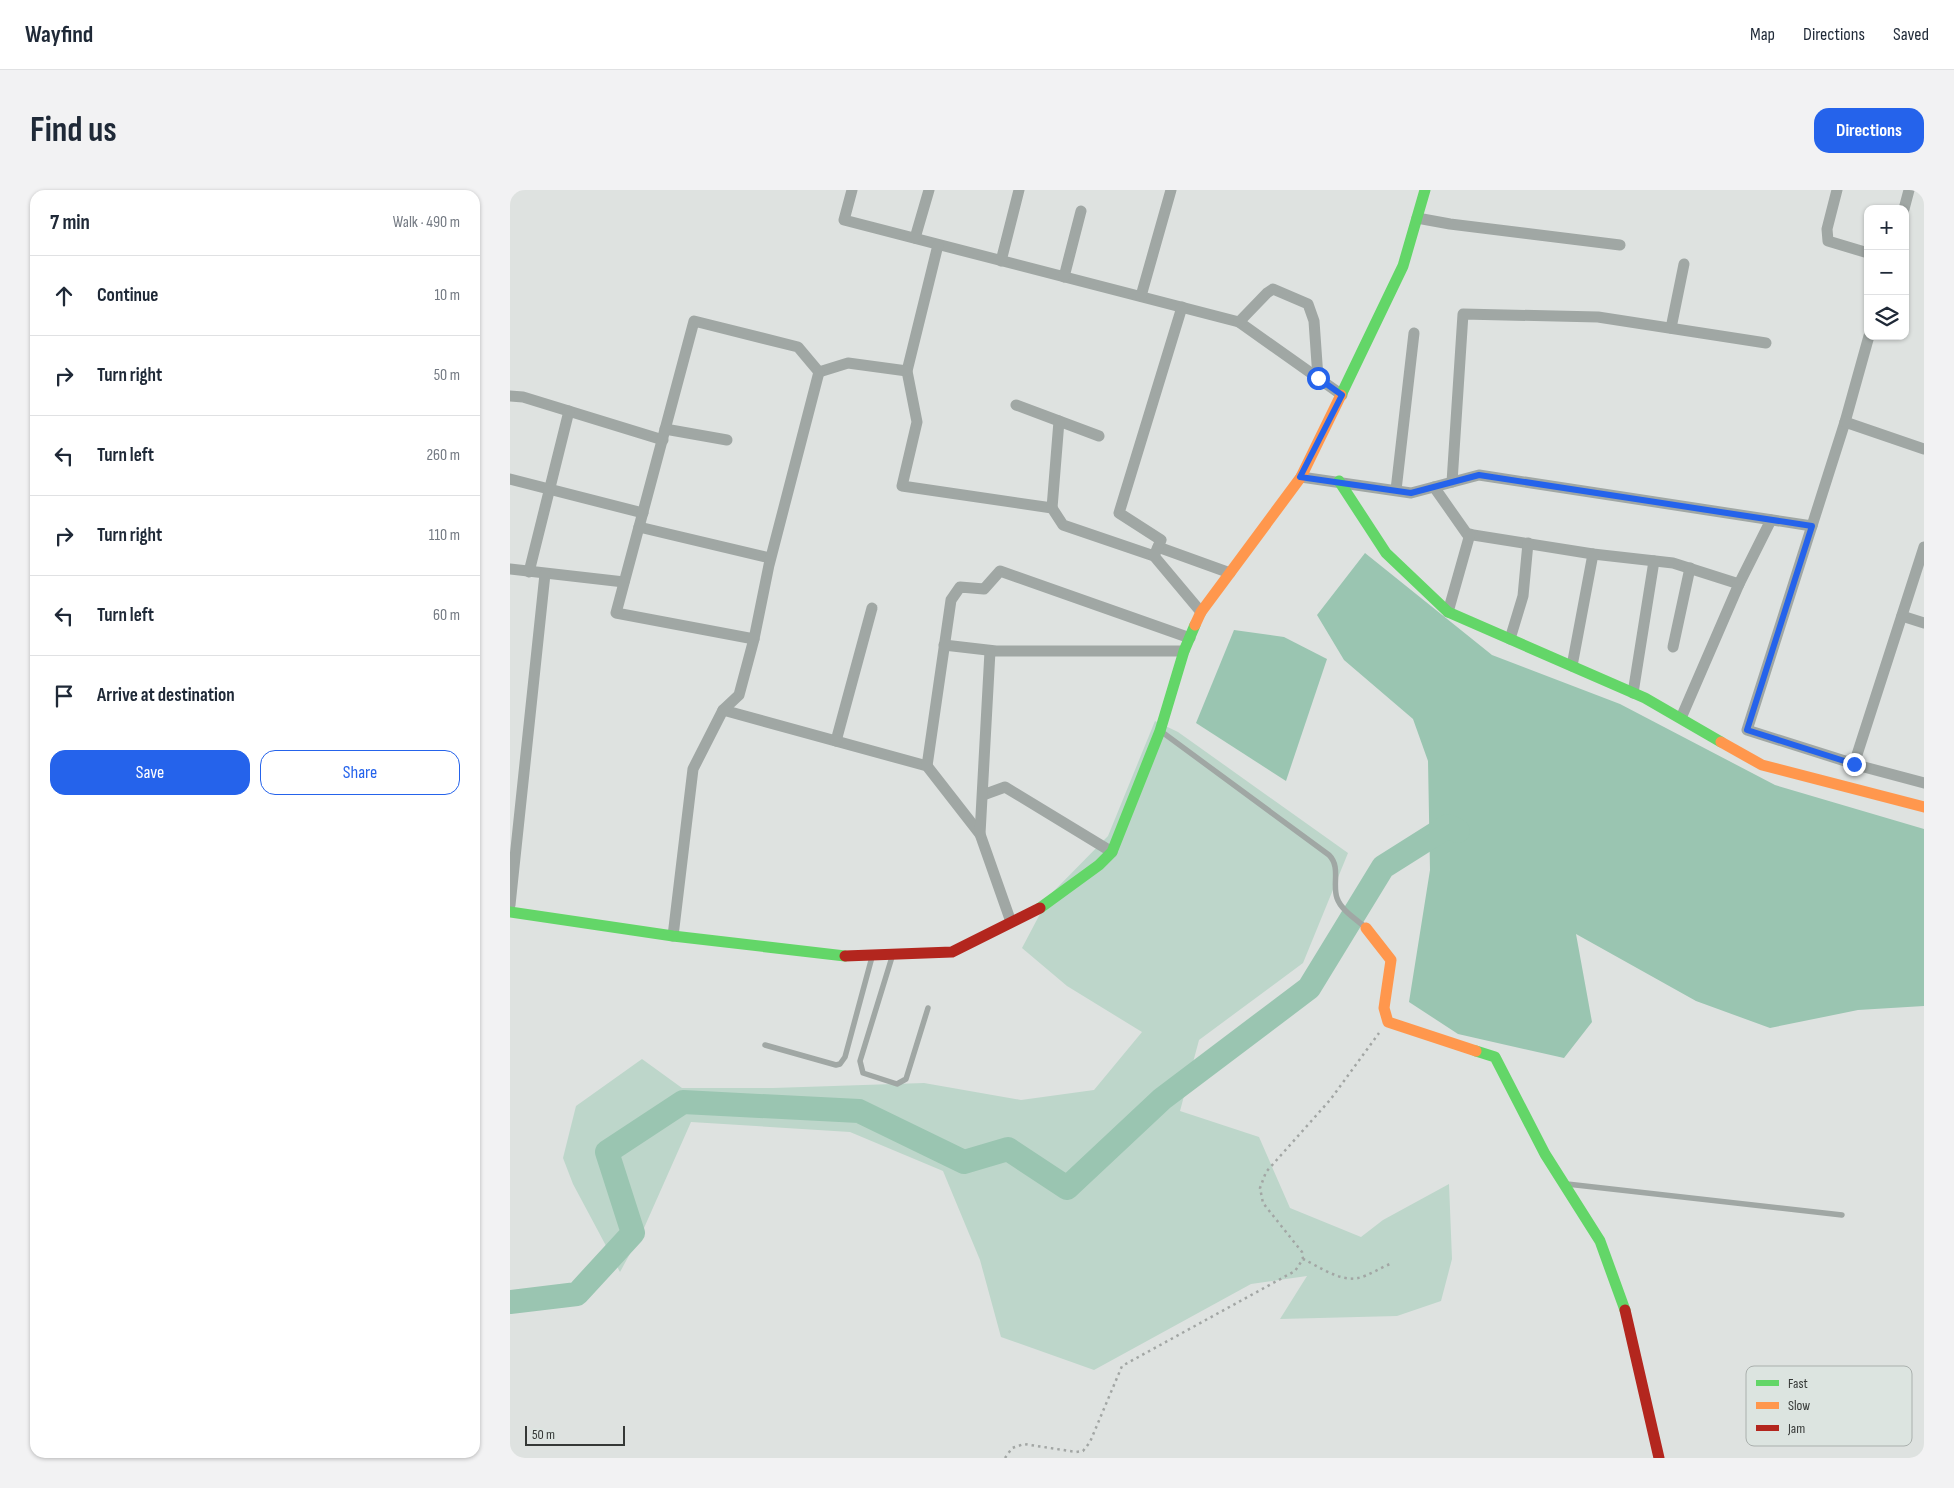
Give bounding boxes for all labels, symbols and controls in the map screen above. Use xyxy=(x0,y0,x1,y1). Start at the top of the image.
text: Wayfind xyxy=(25,20,93,49)
text: Map xyxy=(1750,24,1775,45)
text: Directions xyxy=(1803,24,1865,45)
text: Saved xyxy=(1893,24,1929,45)
button: Directions xyxy=(1814,108,1924,153)
text: Find us xyxy=(30,109,117,152)
map controls xyxy=(1864,205,1909,340)
button: + xyxy=(1864,205,1909,250)
text: 7 min xyxy=(50,210,90,235)
text: Walk · 490 m xyxy=(393,213,460,232)
button: − xyxy=(1864,250,1909,295)
icon: ahead xyxy=(50,282,78,310)
text: Continue xyxy=(97,284,158,307)
text: 10 m xyxy=(434,286,460,305)
button: layers xyxy=(1864,295,1909,340)
icon: right xyxy=(50,362,78,390)
text: Turn right xyxy=(97,364,162,387)
text: 50 m xyxy=(434,366,460,385)
route start xyxy=(1307,367,1330,390)
icon: left xyxy=(50,442,78,470)
text: Turn left xyxy=(97,444,154,467)
text: 260 m xyxy=(426,446,460,465)
icon: right xyxy=(50,522,78,550)
text: Turn right xyxy=(97,524,162,547)
text: 110 m xyxy=(429,526,460,545)
icon: left xyxy=(50,602,78,630)
text: Turn left xyxy=(97,604,154,627)
text: 60 m xyxy=(433,606,460,625)
icon: arrive xyxy=(50,682,78,710)
text: Arrive at destination xyxy=(97,684,235,707)
button: Save xyxy=(50,750,250,795)
button: Share xyxy=(260,750,460,795)
route end xyxy=(1843,753,1866,776)
legend xyxy=(1746,1366,1912,1446)
text: Fast xyxy=(1788,1375,1808,1392)
text: Slow xyxy=(1788,1397,1810,1414)
text: Jam xyxy=(1787,1420,1805,1437)
scale bar xyxy=(525,1423,625,1446)
text: 50 m xyxy=(532,1426,555,1443)

